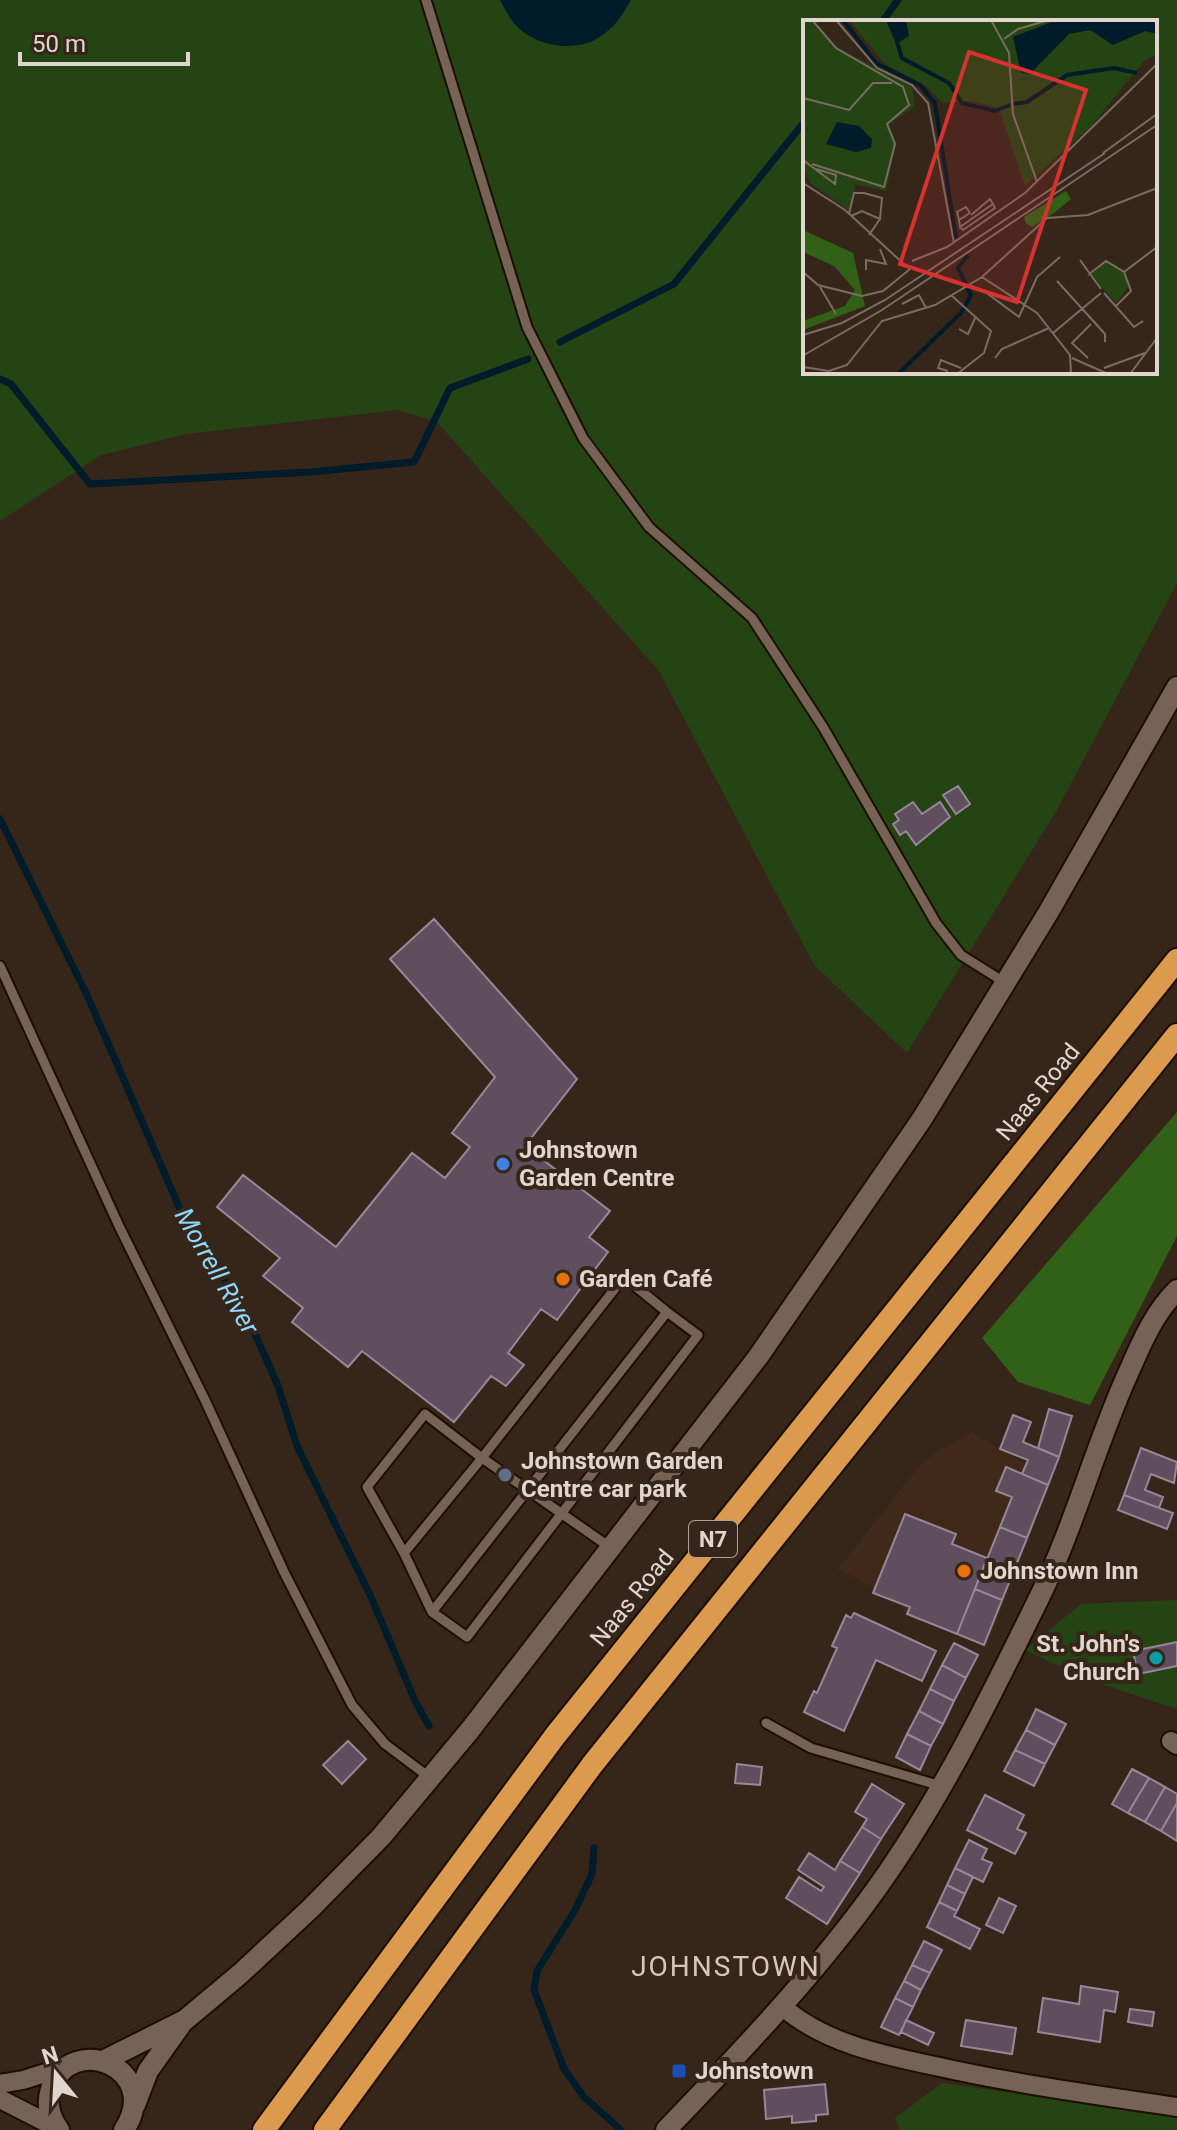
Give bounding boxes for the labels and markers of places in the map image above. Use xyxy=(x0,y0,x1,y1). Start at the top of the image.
place label: Johnstown Garden Centre xyxy=(519,1136,674,1192)
marker: Johnstown Garden Centre xyxy=(494,1155,512,1173)
place label: Garden Café xyxy=(579,1265,713,1293)
marker: Garden Café xyxy=(554,1270,572,1288)
place label: Johnstown Garden Centre car park xyxy=(521,1447,723,1503)
marker: Johnstown Garden Centre car park xyxy=(496,1466,514,1484)
place label: Johnstown Inn xyxy=(980,1557,1139,1585)
marker: Johnstown Inn xyxy=(955,1562,973,1580)
place label: St. John's Church xyxy=(1036,1630,1140,1686)
marker: St. John's Church xyxy=(1147,1649,1165,1667)
place label: Johnstown xyxy=(695,2057,814,2085)
marker: Johnstown xyxy=(670,2062,688,2080)

